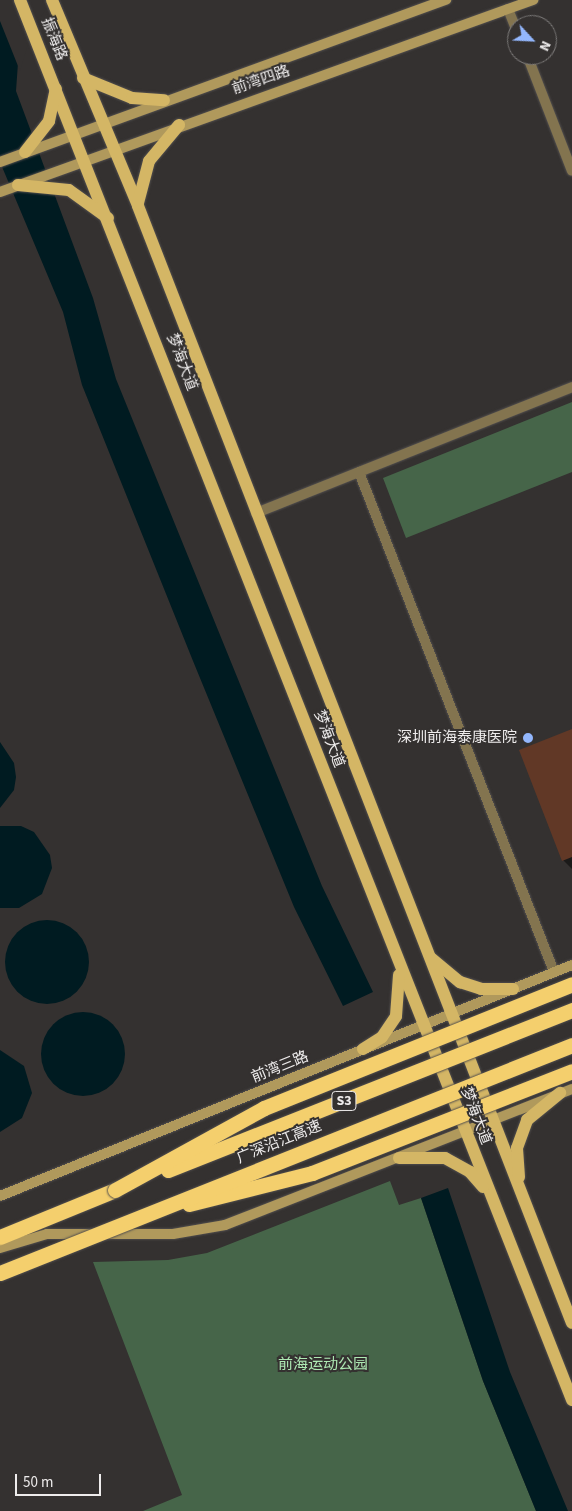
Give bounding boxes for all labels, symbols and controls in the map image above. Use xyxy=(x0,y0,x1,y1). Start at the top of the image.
street label: 振海路 xyxy=(37,15,71,63)
north arrow xyxy=(507,15,557,65)
text: N xyxy=(534,37,556,54)
street label: 前湾四路 xyxy=(230,62,292,98)
street label: 梦海大道 xyxy=(163,331,201,393)
street label: 梦海大道 xyxy=(310,708,348,770)
place label: 深圳前海泰康医院 xyxy=(397,729,517,747)
marker: 深圳前海泰康医院 xyxy=(521,731,535,745)
street label: 前湾三路 xyxy=(249,1047,311,1087)
street label: 梦海大道 xyxy=(457,1085,495,1147)
road number: S3 xyxy=(330,1090,358,1112)
street label: 广深沿江高速 xyxy=(234,1117,324,1167)
park label: 前海运动公园 xyxy=(278,1356,368,1374)
scale bar xyxy=(18,1464,104,1496)
text: 50 m xyxy=(23,1472,53,1493)

